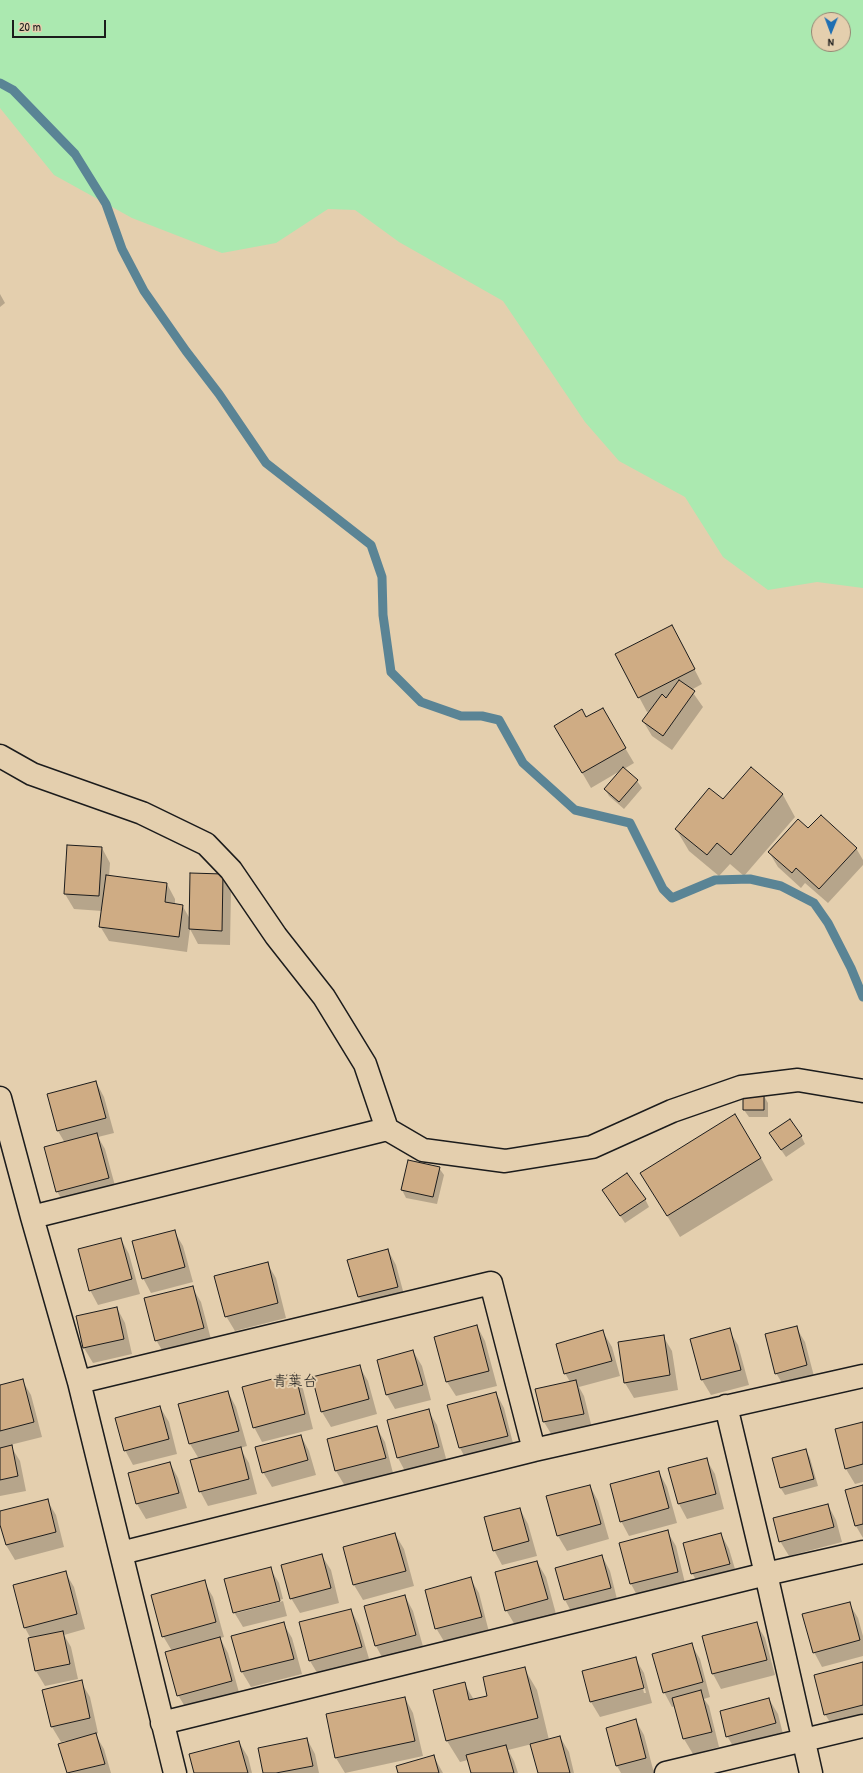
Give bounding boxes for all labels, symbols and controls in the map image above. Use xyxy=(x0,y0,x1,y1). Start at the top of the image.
scale bar xyxy=(14,12,108,38)
north arrow xyxy=(811,12,851,52)
text: 20 m xyxy=(19,18,41,35)
text: N xyxy=(828,36,834,50)
district label: 青葉台 xyxy=(273,1373,317,1391)

